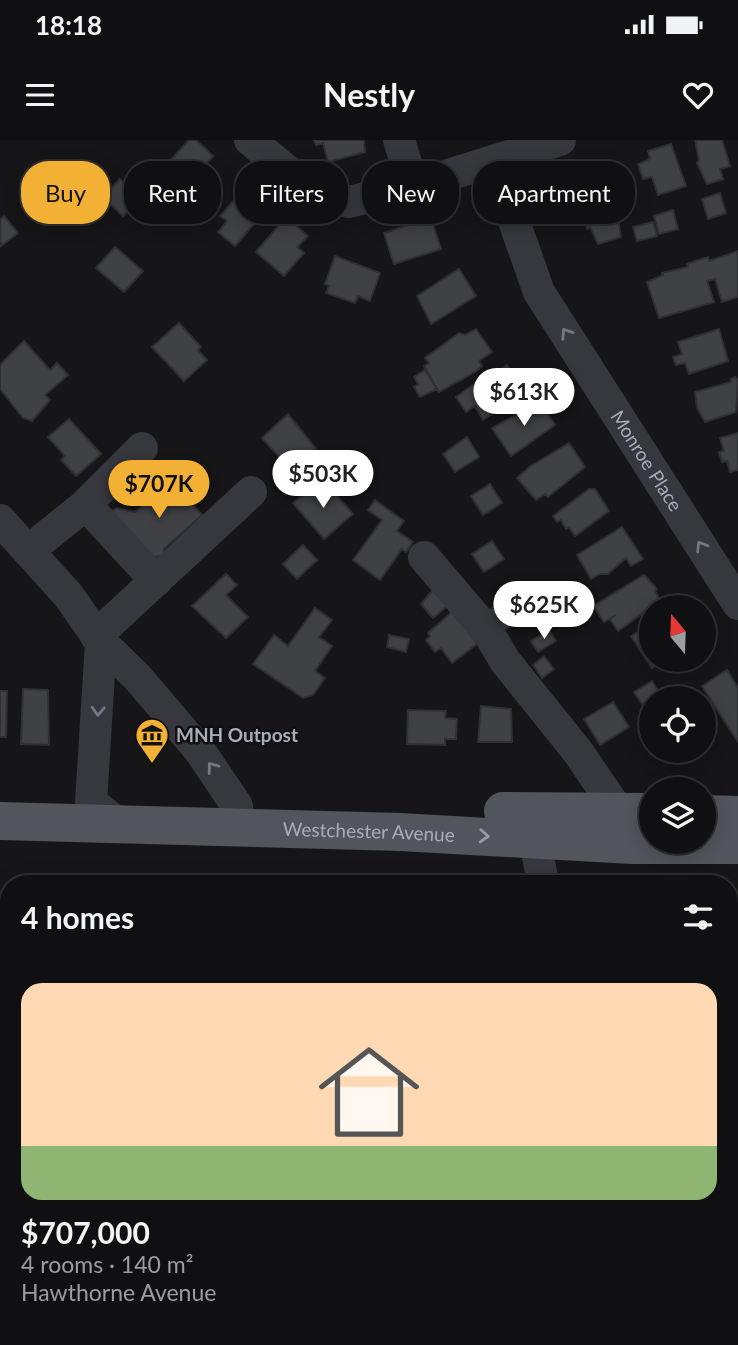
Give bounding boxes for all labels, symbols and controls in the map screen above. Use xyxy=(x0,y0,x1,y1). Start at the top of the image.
text: 18:18 xyxy=(35,9,102,41)
text: Nestly xyxy=(323,75,415,114)
icon: menu xyxy=(21,76,59,114)
icon: heart xyxy=(679,76,717,114)
chip: Buy xyxy=(21,161,110,224)
chip: Rent xyxy=(124,161,221,224)
chip: Filters xyxy=(235,161,348,224)
chip: New xyxy=(362,161,459,224)
chip: Apartment xyxy=(473,161,635,224)
one-way arrow xyxy=(561,328,574,341)
pin: $613K xyxy=(475,369,573,428)
text: $613K xyxy=(489,377,559,405)
street label: Monroe Place xyxy=(606,406,688,515)
pin: $503K xyxy=(274,450,372,510)
text: $503K xyxy=(288,459,358,487)
pin: $707K xyxy=(110,460,208,520)
text: $707K xyxy=(124,469,194,497)
one-way arrow xyxy=(697,541,710,554)
pin: $625K xyxy=(495,582,593,641)
text: $625K xyxy=(509,590,579,618)
north arrow xyxy=(639,595,716,672)
map controls xyxy=(639,595,716,854)
button: locate xyxy=(639,686,716,763)
one-way arrow xyxy=(91,705,106,716)
museum icon: MNH Outpost xyxy=(133,716,171,765)
place label: MNH Outpost xyxy=(176,723,298,746)
one-way arrow xyxy=(208,762,221,774)
button: layers xyxy=(639,777,716,854)
street label: Westchester Avenue xyxy=(283,817,456,846)
one-way arrow xyxy=(479,828,490,843)
icon: filters xyxy=(679,898,717,936)
text: 4 homes xyxy=(21,899,134,935)
icon: home xyxy=(306,1029,432,1155)
text: $707,000 xyxy=(21,1214,150,1250)
text: 4 rooms · 140 m² xyxy=(21,1250,193,1278)
text: Hawthorne Avenue xyxy=(21,1278,216,1306)

